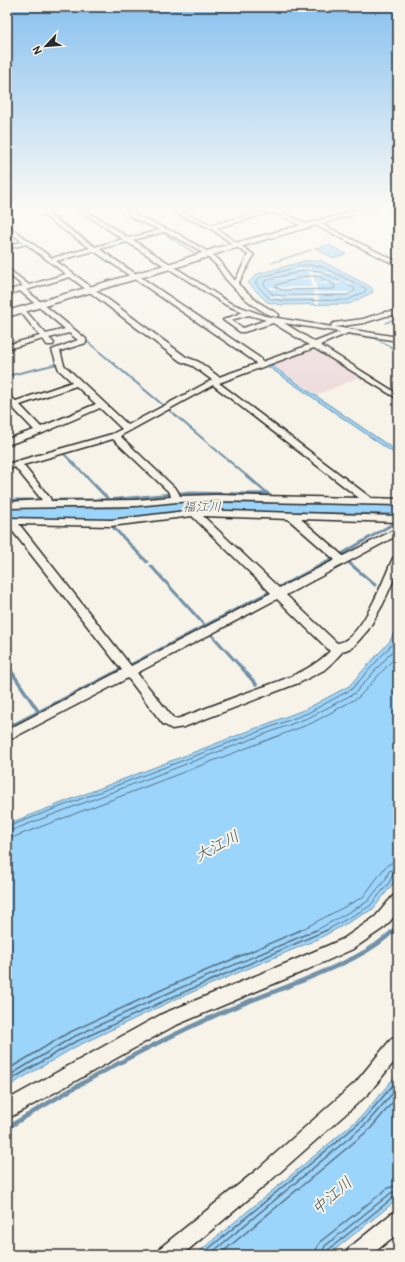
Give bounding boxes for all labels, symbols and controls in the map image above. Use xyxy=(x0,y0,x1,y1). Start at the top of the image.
north arrow xyxy=(26,26,66,66)
text: N xyxy=(30,43,45,56)
water label: 福江川 xyxy=(182,499,222,515)
water label: 大江川 xyxy=(191,826,243,866)
water label: 中江川 xyxy=(307,1173,357,1219)

